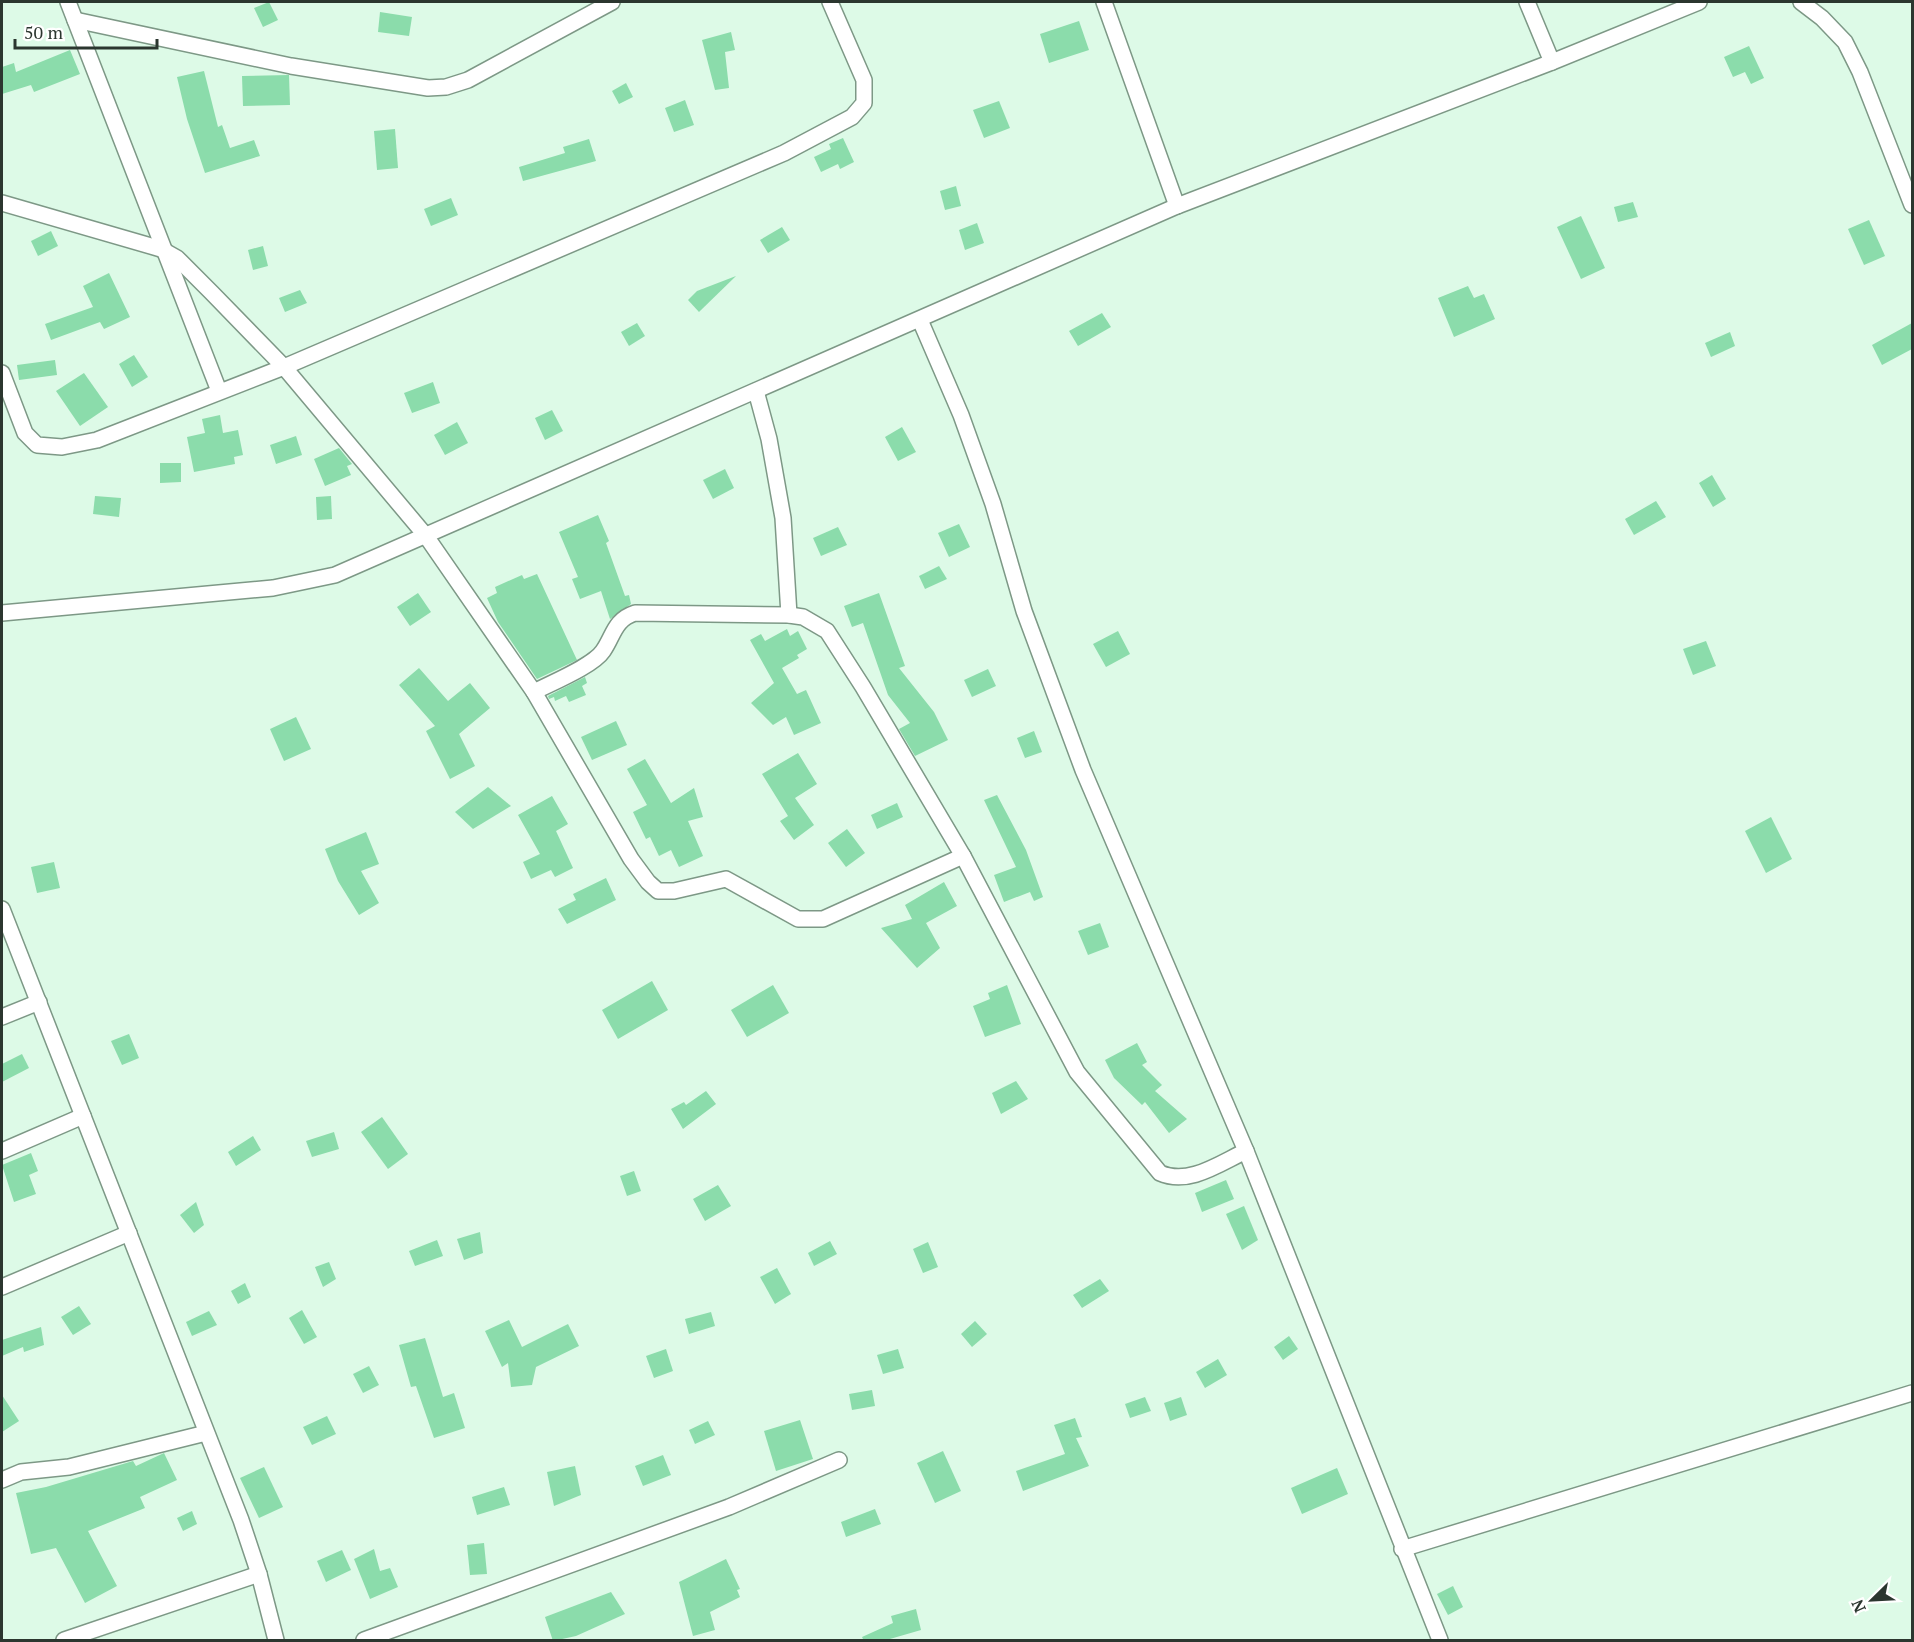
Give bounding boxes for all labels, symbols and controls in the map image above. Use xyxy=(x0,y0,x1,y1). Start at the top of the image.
scale bar xyxy=(15,12,158,50)
text: 50 m xyxy=(24,20,64,44)
north arrow xyxy=(1842,1570,1902,1630)
text: N xyxy=(1846,1596,1871,1616)

